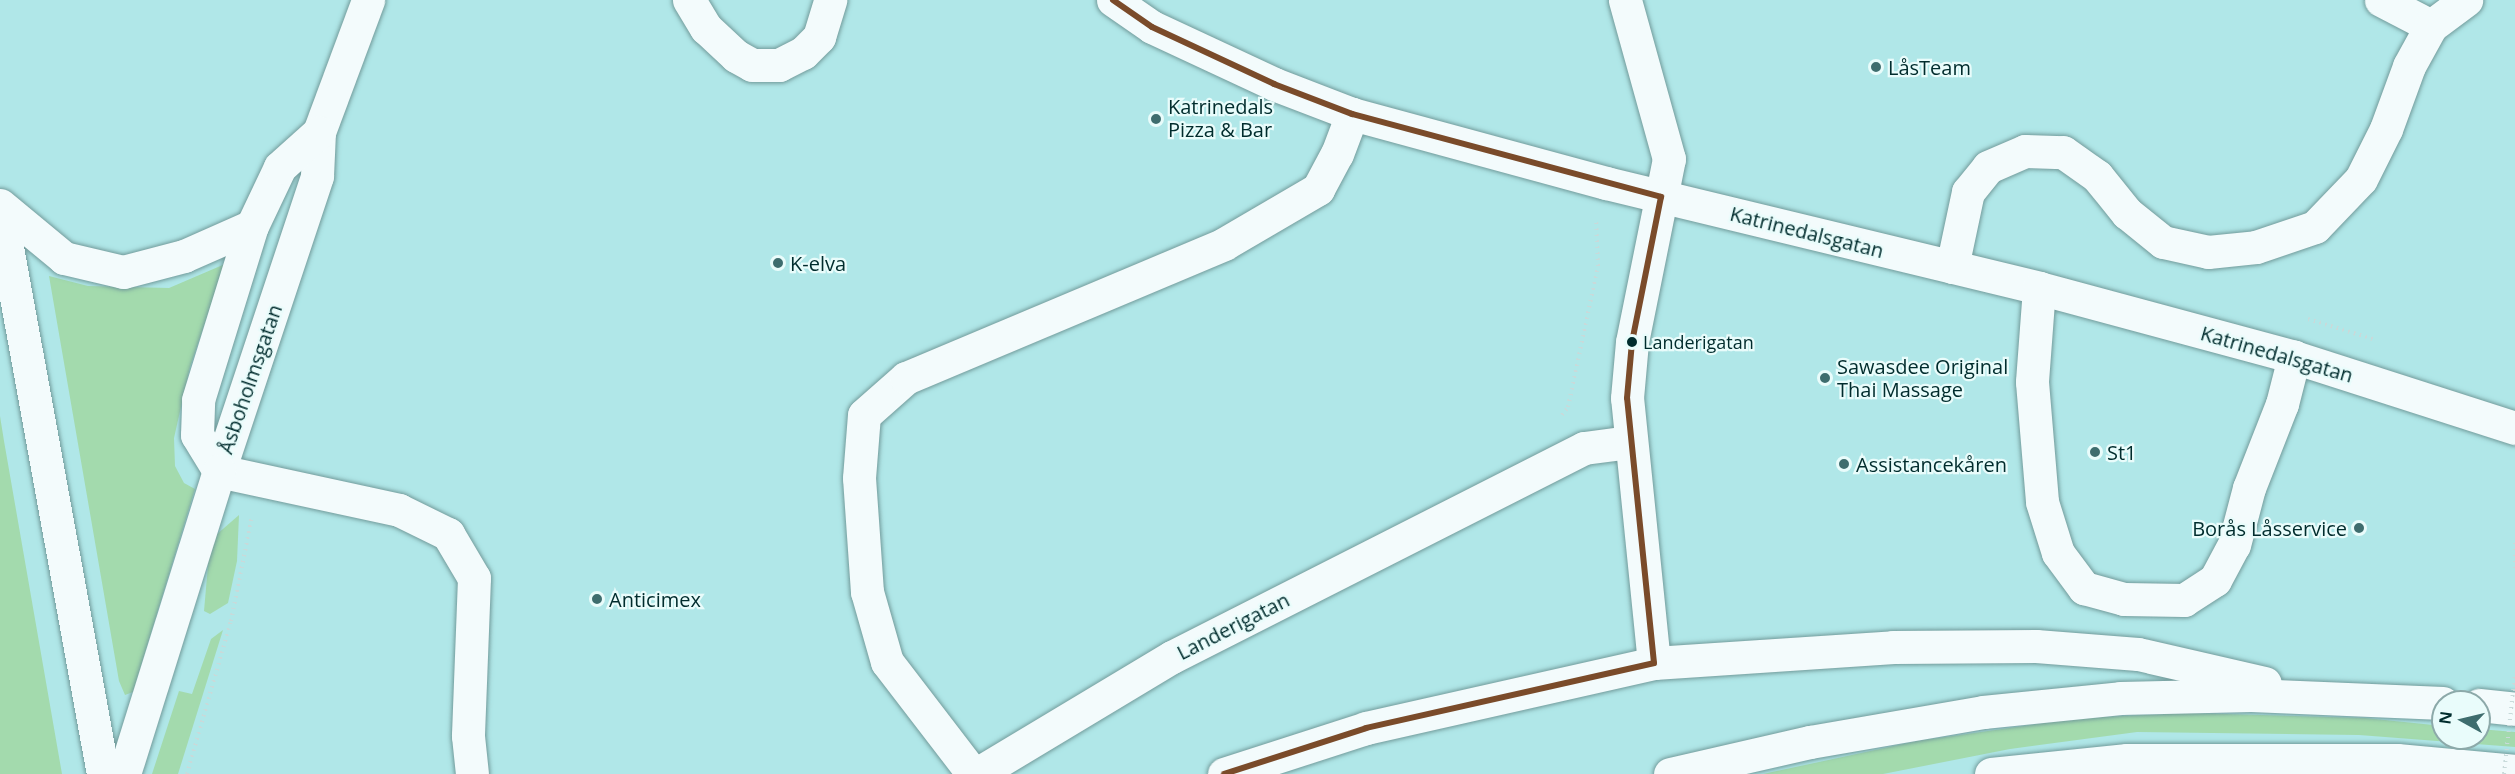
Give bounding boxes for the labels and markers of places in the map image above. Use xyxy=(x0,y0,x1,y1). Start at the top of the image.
place label: LåsTeam xyxy=(1888,55,1971,79)
marker: LåsTeam xyxy=(1869,60,1883,74)
place label: Katrinedals Pizza & Bar xyxy=(1168,95,1273,142)
marker: Katrinedals Pizza & Bar xyxy=(1149,112,1163,126)
place label: K-elva xyxy=(790,251,846,275)
marker: K-elva xyxy=(771,256,785,270)
place label: Landerigatan xyxy=(1643,331,1754,353)
marker: Landerigatan xyxy=(1626,336,1638,348)
place label: Sawasdee Original Thai Massage xyxy=(1837,354,2008,401)
marker: Sawasdee Original Thai Massage xyxy=(1818,371,1832,385)
place label: St1 xyxy=(2107,440,2137,464)
marker: St1 xyxy=(2088,445,2102,459)
place label: Assistancekåren xyxy=(1856,452,2007,476)
marker: Assistancekåren xyxy=(1837,457,1851,471)
place label: Borås Låsservice xyxy=(2192,516,2347,540)
marker: Borås Låsservice xyxy=(2352,521,2366,535)
place label: Anticimex xyxy=(609,587,701,611)
marker: Anticimex xyxy=(590,592,604,606)

